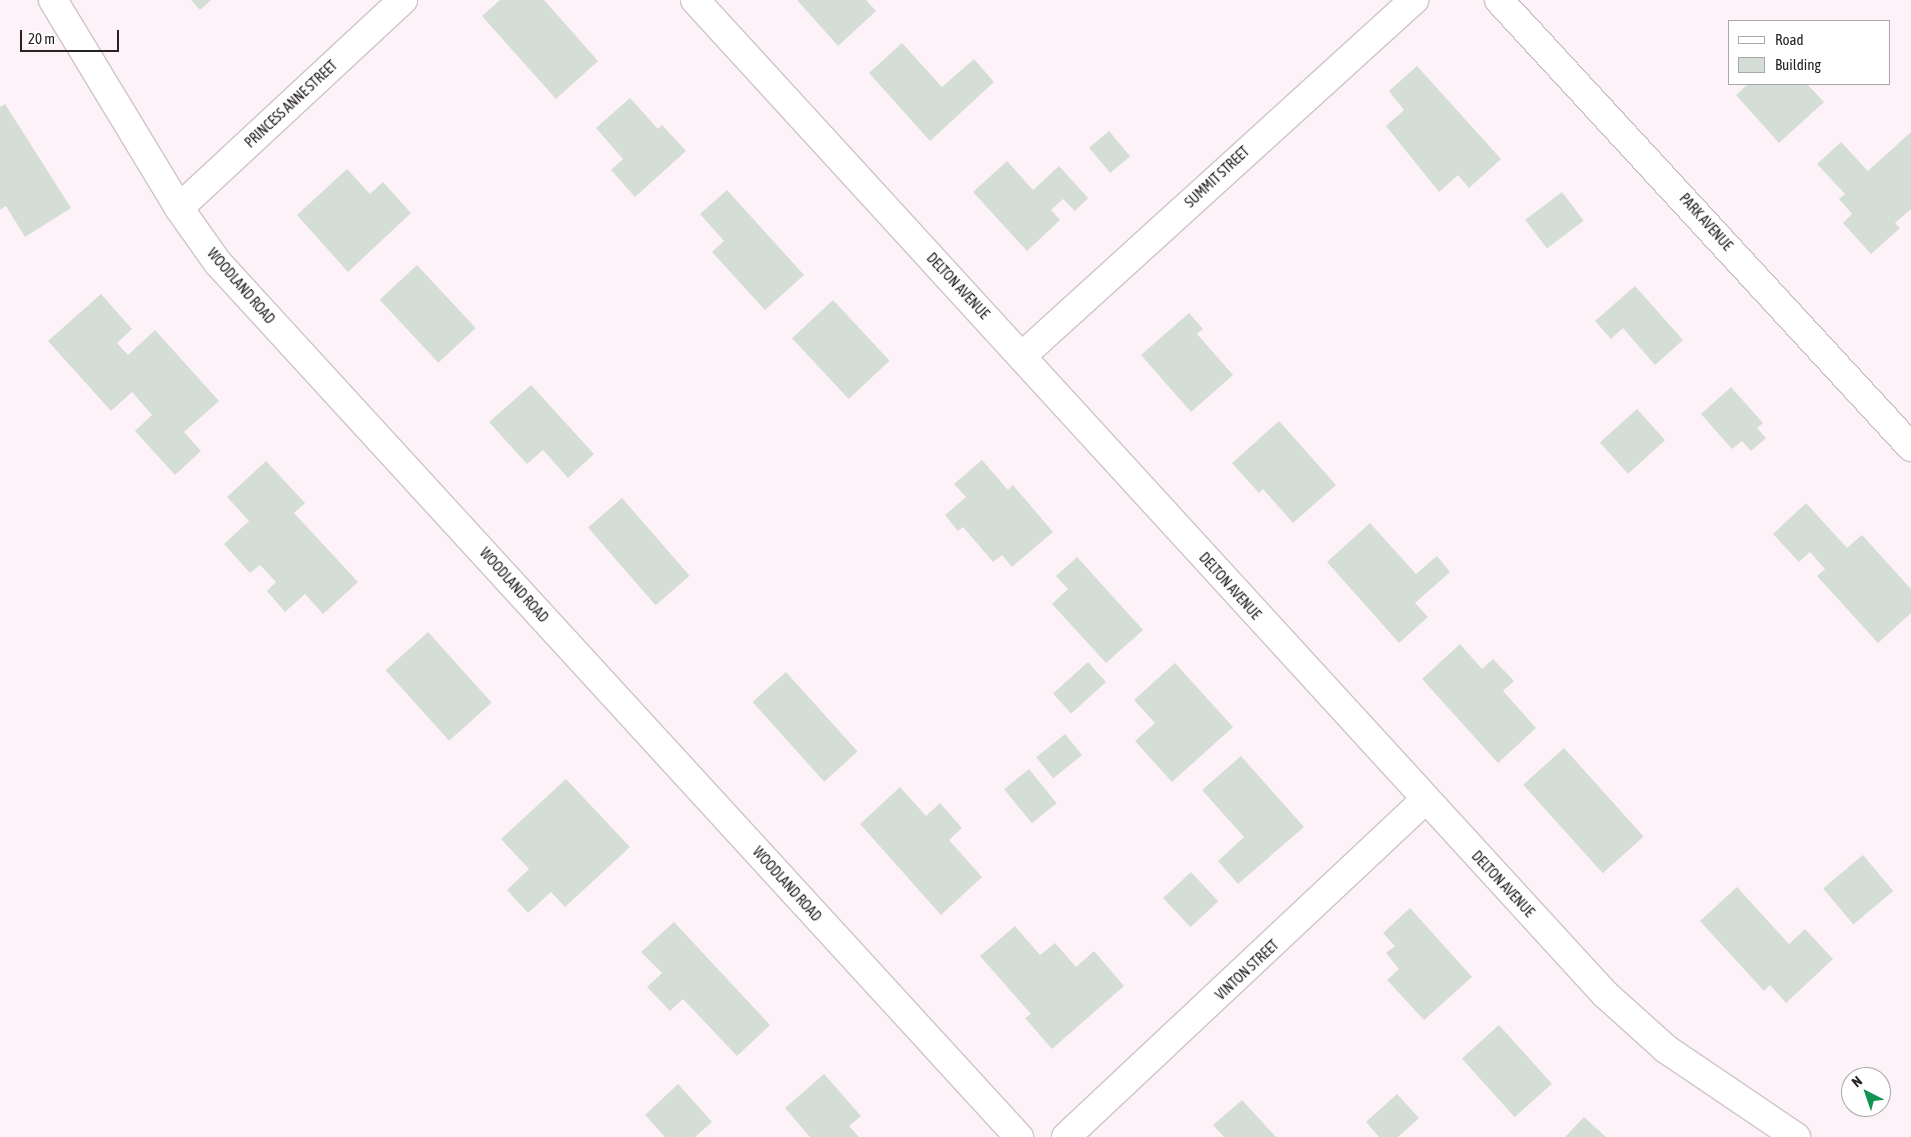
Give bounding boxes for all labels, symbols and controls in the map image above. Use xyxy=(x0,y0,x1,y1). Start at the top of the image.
scale bar xyxy=(22,20,121,52)
legend xyxy=(1728,20,1891,85)
text: 20 m xyxy=(28,30,55,47)
text: Road xyxy=(1775,31,1804,48)
text: Building xyxy=(1775,56,1821,73)
street label: PRINCESS ANNE STREET xyxy=(241,57,341,151)
street label: SUMMIT STREET xyxy=(1181,143,1253,211)
street label: PARK AVENUE xyxy=(1676,190,1736,254)
street label: WOODLAND ROAD xyxy=(204,245,278,327)
street label: DELTON AVENUE xyxy=(923,250,993,322)
street label: WOODLAND ROAD xyxy=(476,544,552,626)
street label: DELTON AVENUE xyxy=(1196,549,1264,623)
street label: WOODLAND ROAD xyxy=(749,843,825,925)
street label: DELTON AVENUE xyxy=(1468,848,1538,920)
street label: VINTON STREET xyxy=(1212,937,1282,1003)
north arrow xyxy=(1841,1067,1891,1117)
text: N xyxy=(1848,1073,1865,1090)

